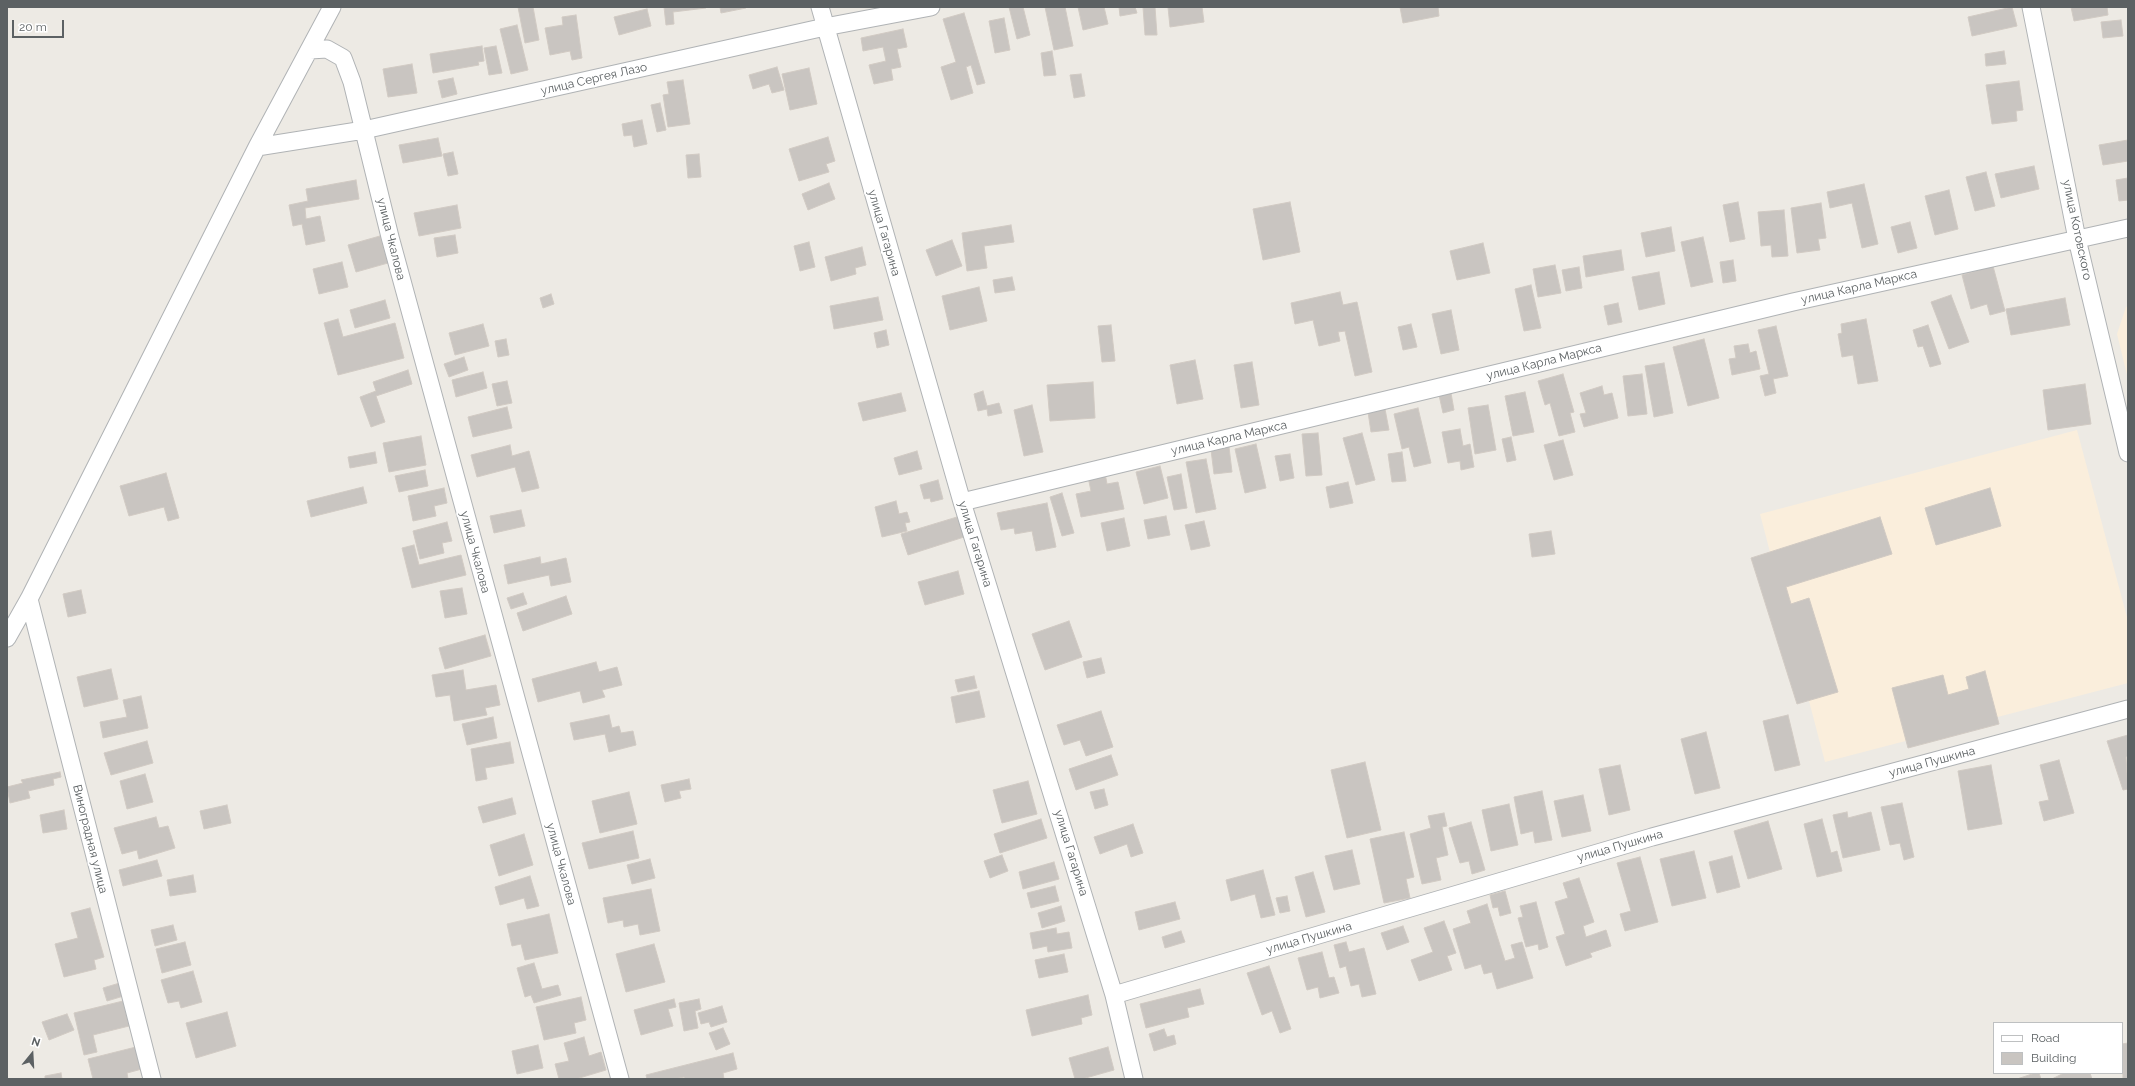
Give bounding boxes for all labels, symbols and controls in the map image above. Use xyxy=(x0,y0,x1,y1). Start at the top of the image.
scale bar xyxy=(14,12,66,38)
text: 20 m xyxy=(19,20,47,34)
street label: улица Сергея Лазо xyxy=(539,60,649,98)
street label: улица Котовского xyxy=(2059,178,2095,282)
street label: улица Гагарина xyxy=(865,188,903,278)
street label: улица Чкалова xyxy=(374,196,408,282)
street label: улица Карла Маркса xyxy=(1800,267,1918,307)
street label: улица Карла Маркса xyxy=(1485,341,1603,383)
street label: улица Карла Маркса xyxy=(1170,418,1288,458)
street label: улица Гагарина xyxy=(955,499,995,589)
street label: улица Чкалова xyxy=(457,509,493,595)
street label: улица Пушкина xyxy=(1887,744,1977,780)
street label: Виноградная улица xyxy=(69,783,111,895)
street label: улица Гагарина xyxy=(1051,808,1091,898)
street label: улица Чкалова xyxy=(543,821,579,907)
street label: улица Пушкина xyxy=(1575,827,1665,865)
street label: улица Пушкина xyxy=(1264,919,1354,957)
legend xyxy=(1993,1022,2123,1074)
text: Road xyxy=(2031,1031,2060,1045)
north arrow xyxy=(12,1034,52,1074)
text: N xyxy=(30,1035,42,1050)
text: Building xyxy=(2031,1051,2077,1065)

